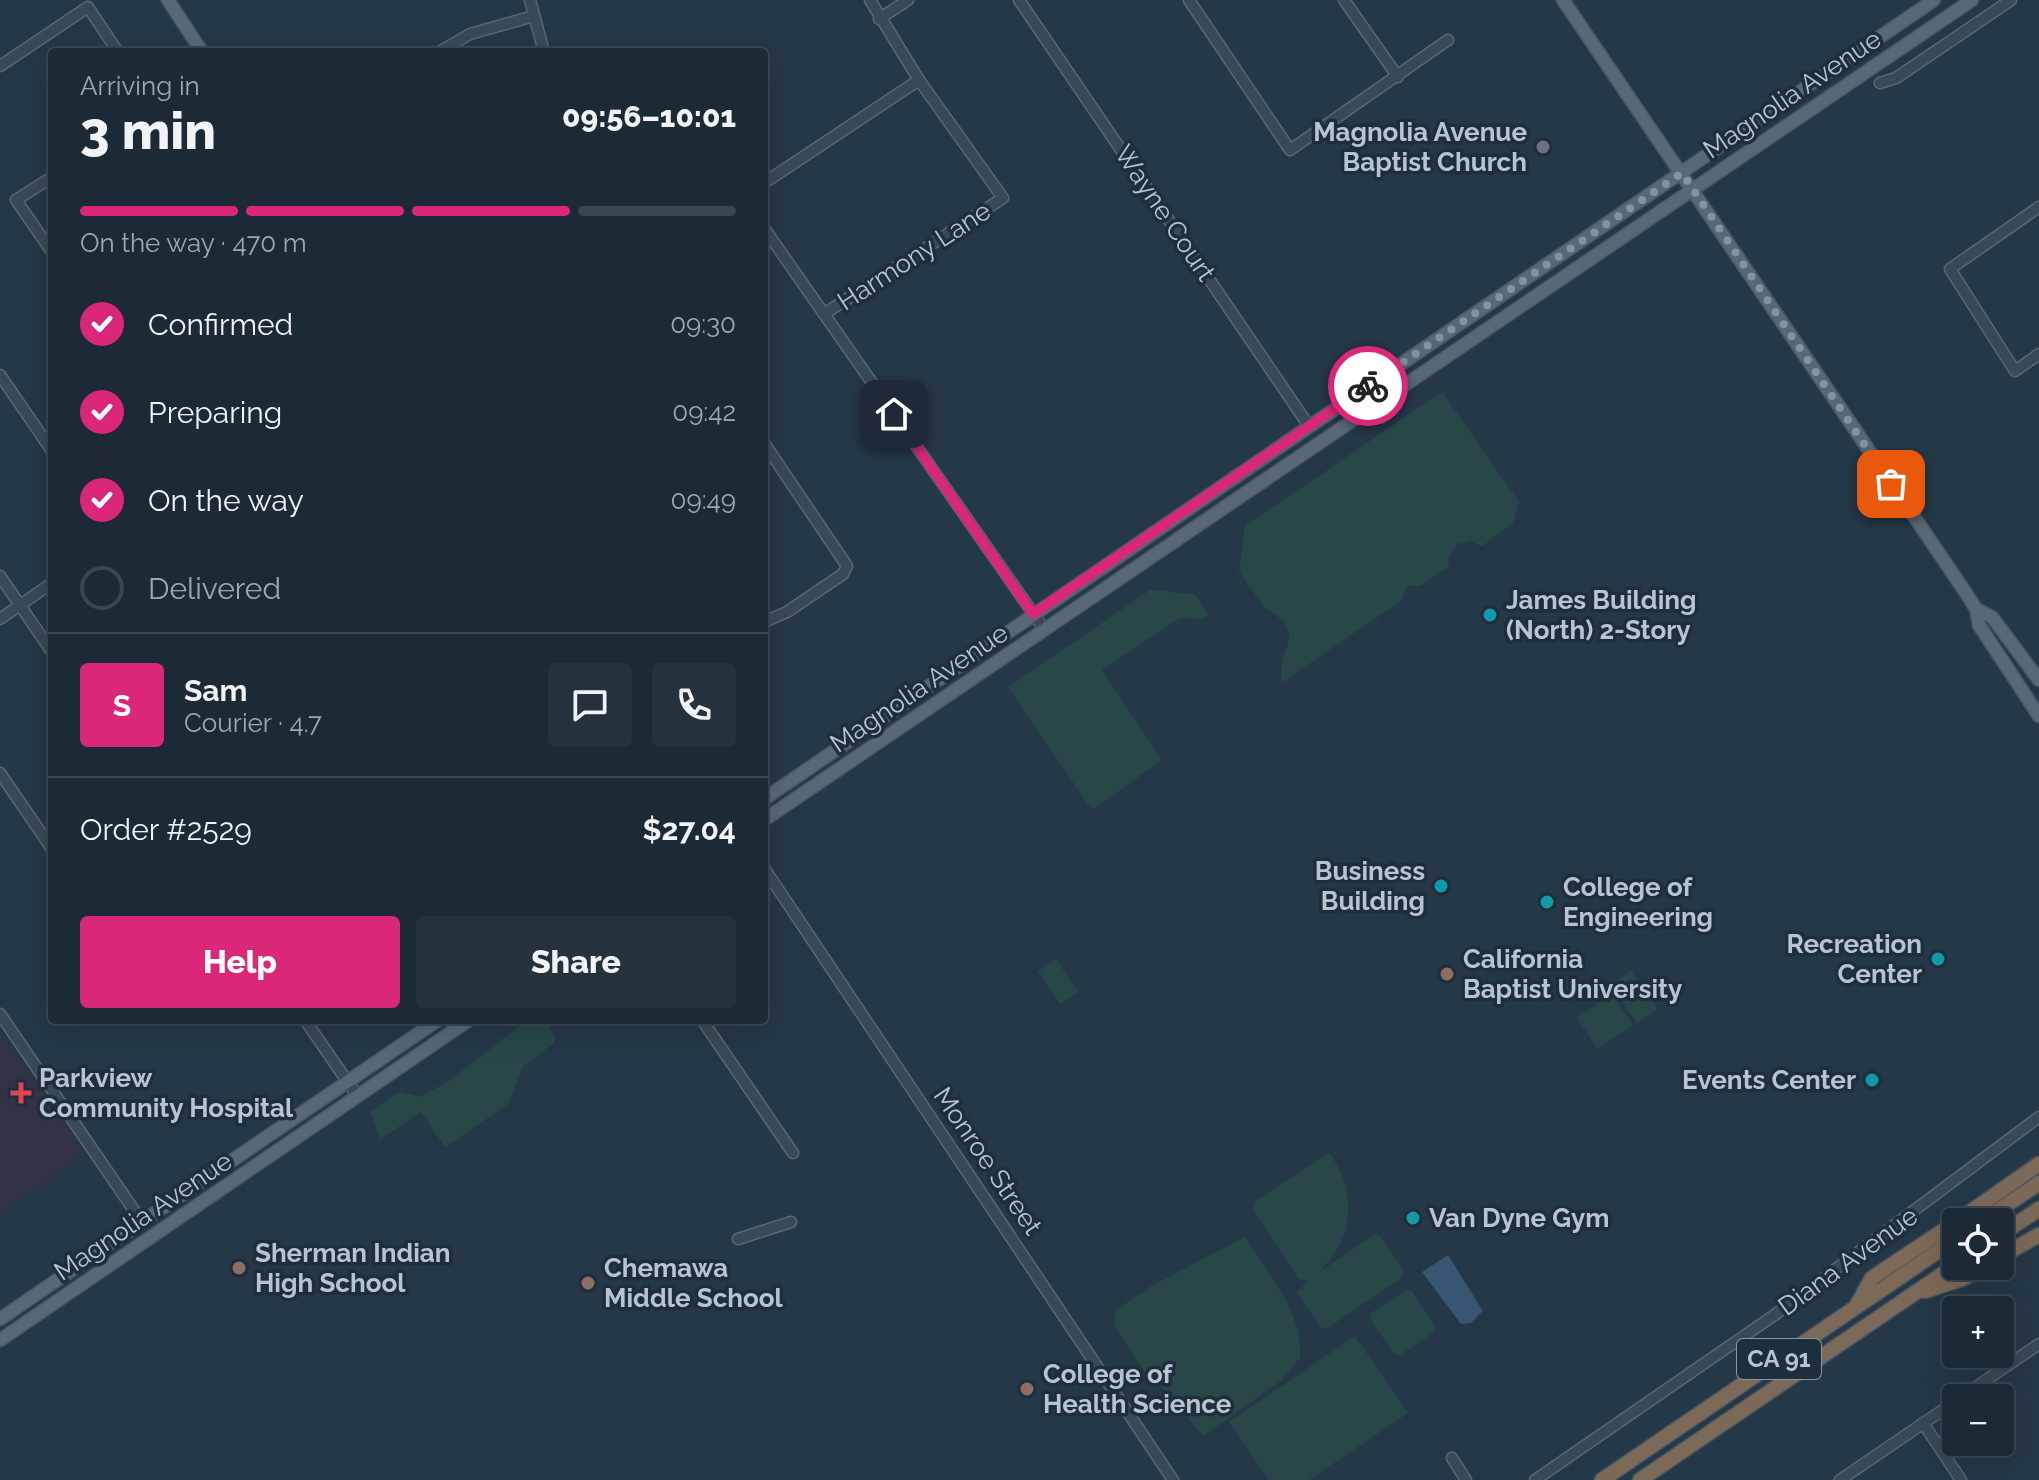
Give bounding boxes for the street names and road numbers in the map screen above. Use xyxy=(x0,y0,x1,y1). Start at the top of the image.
street label: Magnolia Avenue xyxy=(1698,24,1886,164)
street label: Wayne Court xyxy=(1109,139,1222,287)
street label: Harmony Lane xyxy=(832,195,996,317)
street label: Magnolia Avenue xyxy=(825,618,1013,758)
street label: Monroe Street xyxy=(928,1082,1049,1241)
street label: Magnolia Avenue xyxy=(49,1146,237,1286)
street label: Diana Avenue xyxy=(1773,1200,1923,1322)
road number: CA 91 xyxy=(1737,1339,1821,1379)

